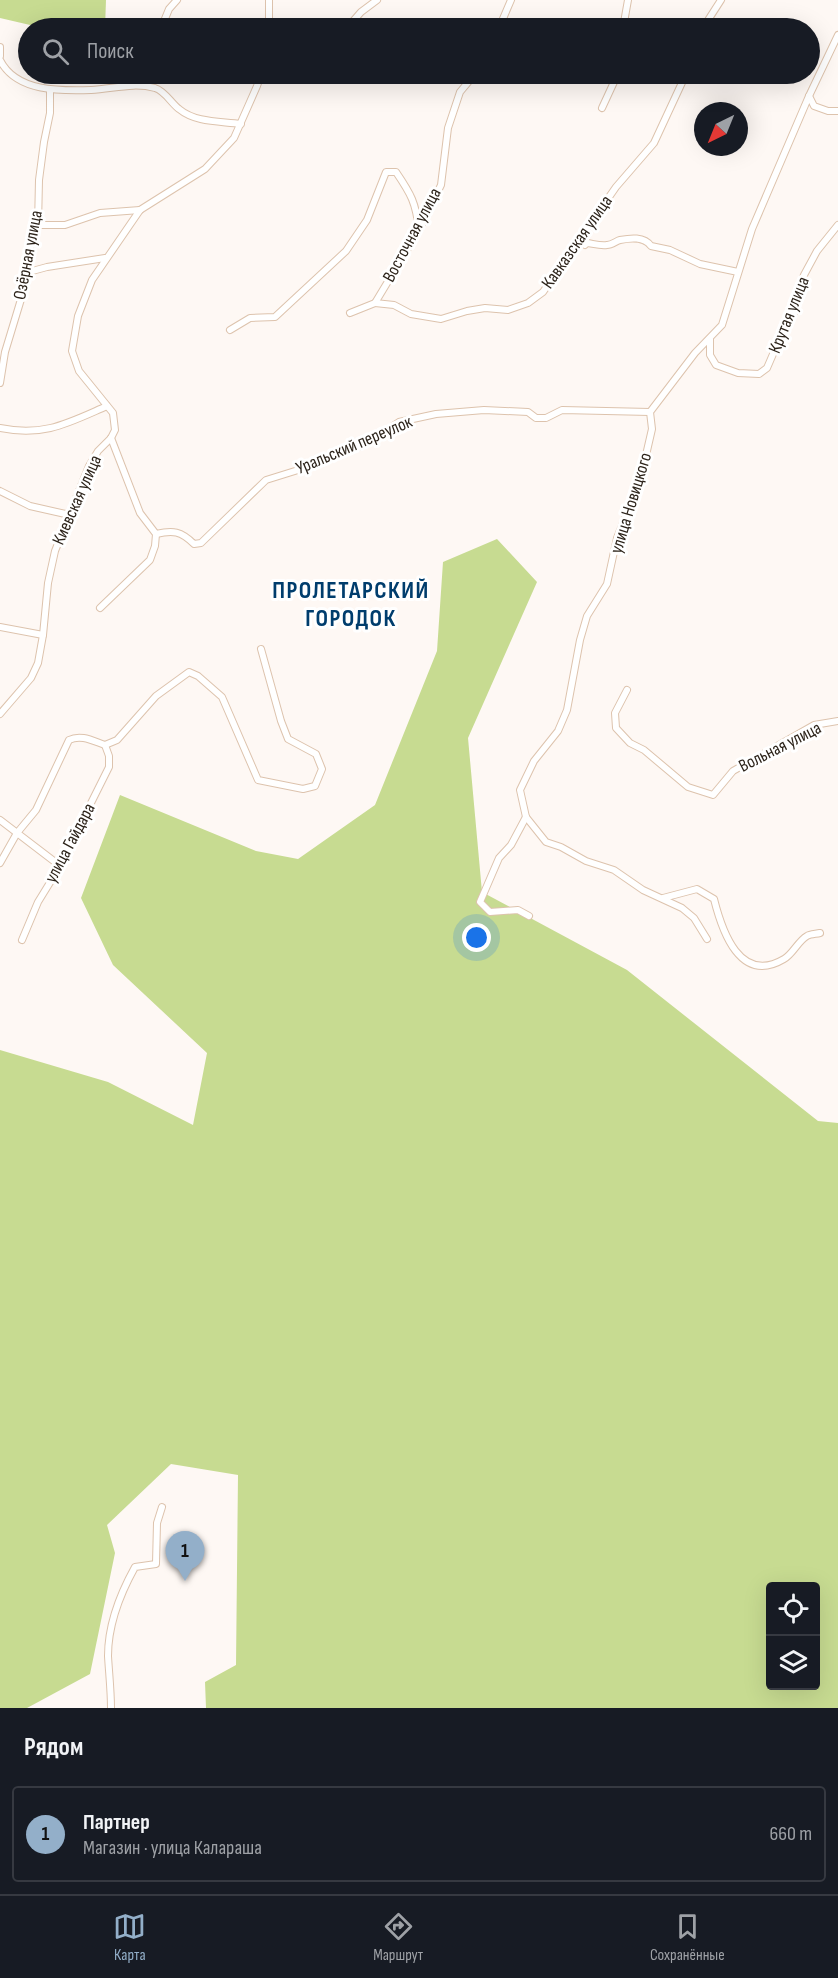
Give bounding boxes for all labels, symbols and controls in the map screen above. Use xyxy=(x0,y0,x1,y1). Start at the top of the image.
search box xyxy=(18,18,820,84)
icon: search xyxy=(39,35,72,68)
text: Поиск xyxy=(87,38,133,65)
north arrow xyxy=(694,102,748,156)
street label: Восточная улица xyxy=(378,184,446,286)
street label: Кавказская улица xyxy=(537,191,617,293)
street label: Озёрная улица xyxy=(9,209,47,301)
street label: Крутая улица xyxy=(764,273,814,356)
street label: Уральский переулок xyxy=(293,411,415,479)
street label: улица Новицкого xyxy=(606,450,656,556)
street label: Киевская улица xyxy=(48,452,106,548)
district label: ПРОЛЕТАРСКИЙ ГОРОДОК xyxy=(272,576,430,633)
street label: Вольная улица xyxy=(735,717,825,777)
street label: улица Гайдара xyxy=(40,800,100,886)
your location xyxy=(462,923,491,952)
pin: 1 xyxy=(166,1532,204,1581)
map controls xyxy=(766,1582,820,1690)
button: locate xyxy=(766,1582,820,1636)
button: layers xyxy=(766,1636,820,1690)
text: Рядом xyxy=(24,1732,83,1763)
text: Партнер xyxy=(83,1809,150,1836)
text: 1 xyxy=(42,1822,49,1846)
text: 660 m xyxy=(770,1822,812,1846)
text: Магазин · улица Калараша xyxy=(83,1836,262,1860)
tab: Карта xyxy=(113,1910,146,1965)
tab: Маршрут xyxy=(373,1910,423,1965)
tab: Сохранённые xyxy=(650,1910,725,1965)

